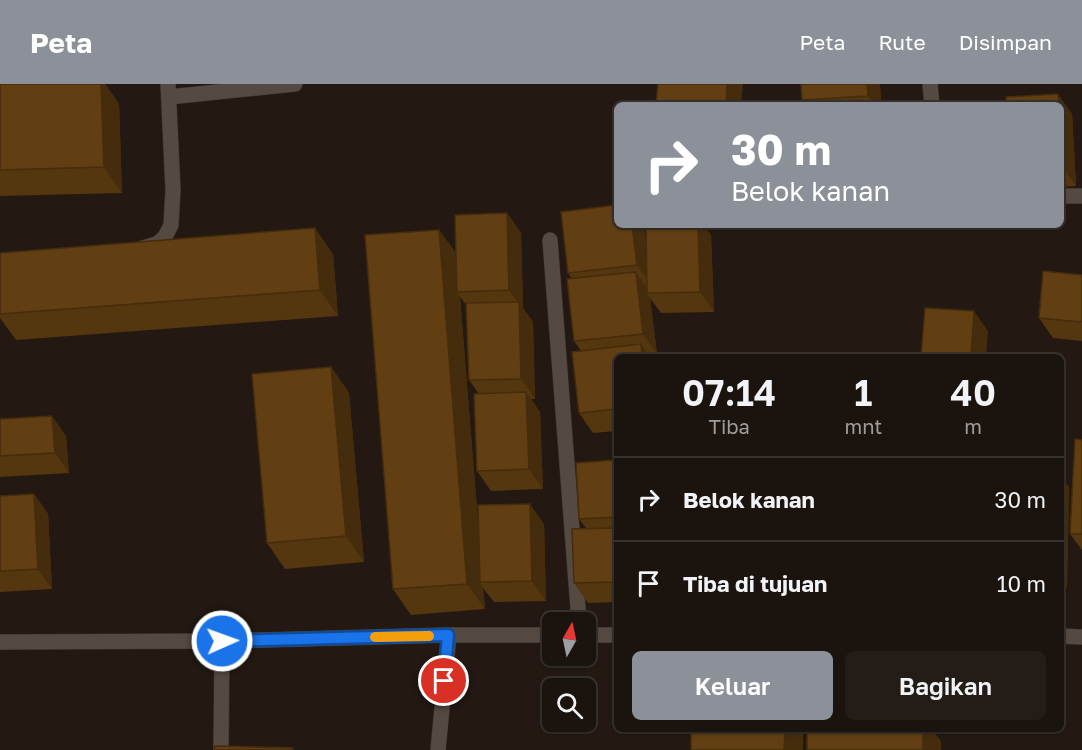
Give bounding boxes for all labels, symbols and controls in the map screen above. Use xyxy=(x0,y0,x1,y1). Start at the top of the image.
text: Peta xyxy=(30,26,92,59)
text: Peta xyxy=(799,29,845,55)
text: Rute xyxy=(878,29,926,55)
text: Disimpan xyxy=(959,29,1052,55)
text: 30 m xyxy=(731,124,831,174)
icon: right xyxy=(632,126,710,204)
text: Belok kanan xyxy=(731,175,890,207)
text: 07:14 xyxy=(682,371,776,414)
text: 1 xyxy=(854,371,872,414)
text: 40 xyxy=(950,371,996,414)
text: Tiba xyxy=(709,414,750,438)
text: mnt xyxy=(844,414,882,438)
text: m xyxy=(964,414,982,438)
icon: right xyxy=(632,483,665,516)
text: Belok kanan xyxy=(683,486,815,513)
text: 30 m xyxy=(995,486,1046,513)
icon: arrive xyxy=(632,567,665,600)
text: Tiba di tujuan xyxy=(683,570,827,597)
text: 10 m xyxy=(997,570,1046,597)
position arrow xyxy=(190,609,254,673)
north arrow xyxy=(542,612,596,666)
map controls xyxy=(542,612,596,732)
button: Keluar xyxy=(632,651,833,720)
button: Bagikan xyxy=(845,651,1046,720)
pin xyxy=(418,655,469,706)
icon: arrive xyxy=(427,664,460,697)
button: search xyxy=(542,678,596,732)

